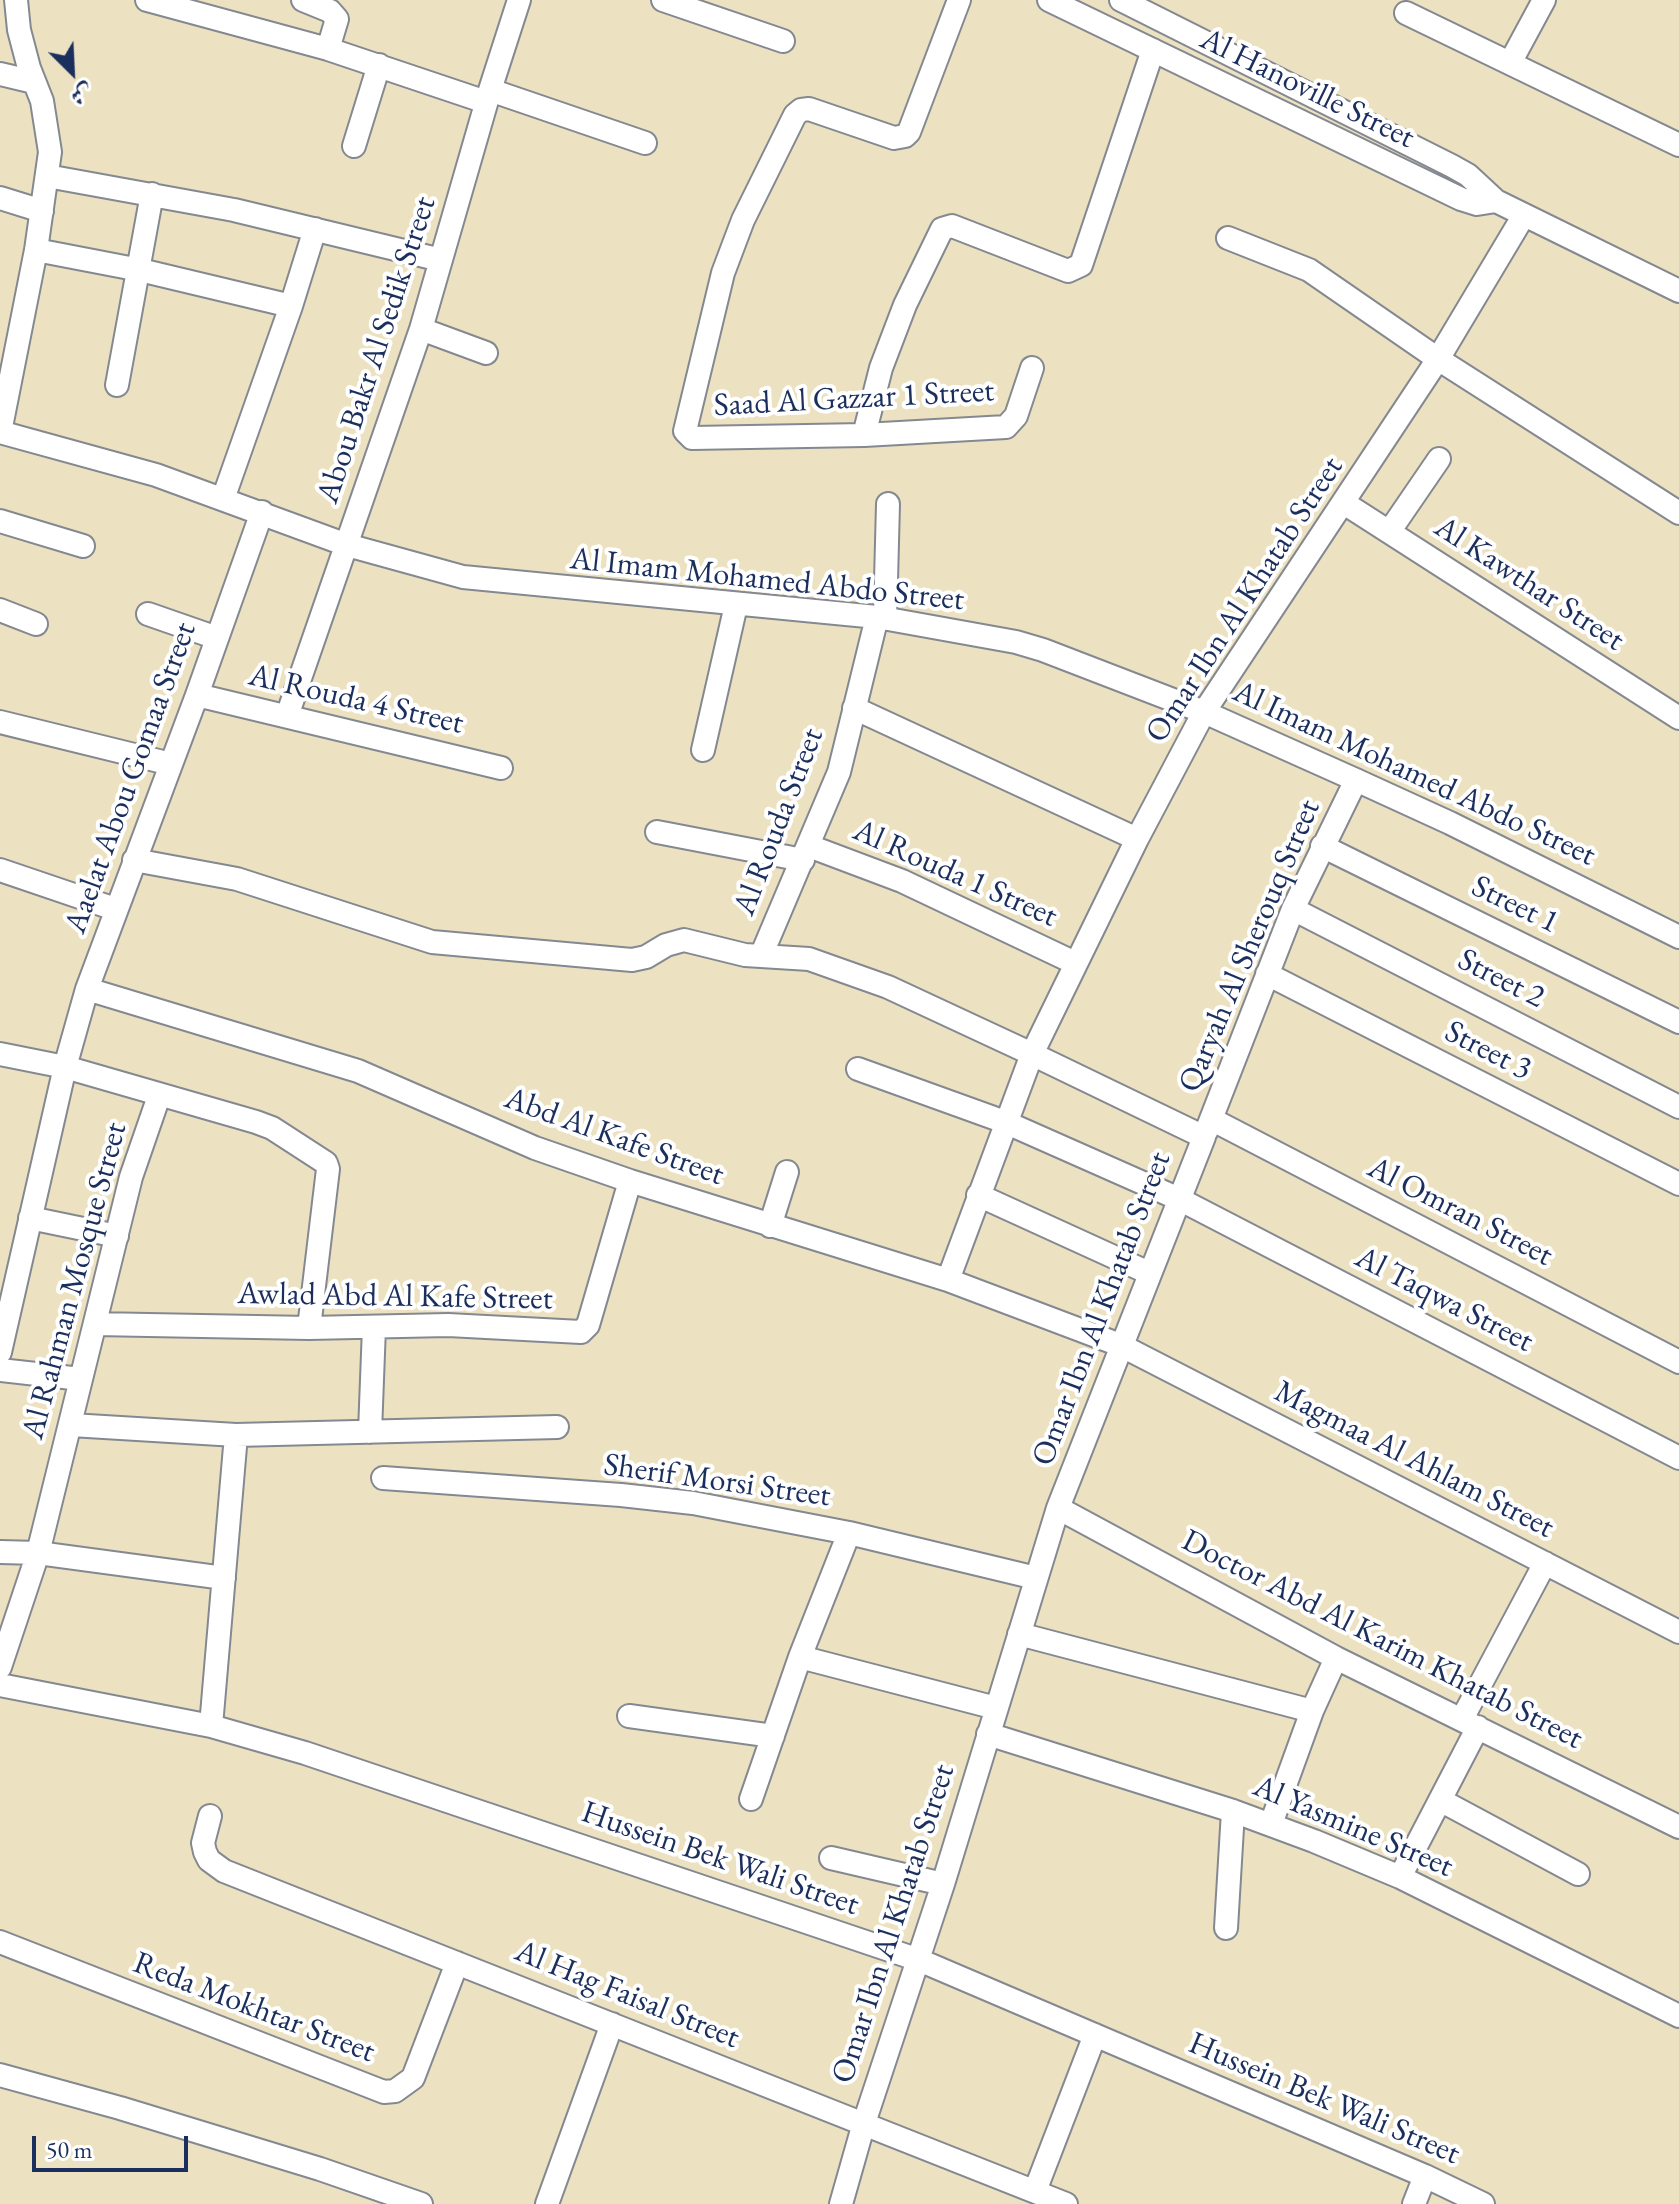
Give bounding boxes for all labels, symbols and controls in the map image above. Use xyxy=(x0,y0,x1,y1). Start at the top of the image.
street label: Al Hanoville Street xyxy=(1194,21,1420,157)
north arrow xyxy=(32,32,112,112)
text: ش xyxy=(66,77,98,112)
street label: Abou Bakr Al Sedik Street xyxy=(309,192,445,508)
street label: Saad Al Gazzar 1 Street xyxy=(713,372,995,426)
street label: Omar Ibn Al Khatab Street xyxy=(1138,450,1352,750)
street label: Al Kawthar Street xyxy=(1427,508,1631,660)
street label: Al Imam Mohamed Abdo Street xyxy=(568,540,966,620)
street label: Aaelat Abou Gomaa Street xyxy=(57,617,205,939)
street label: Al Rouda 4 Street xyxy=(245,657,467,743)
street label: Al Imam Mohamed Abdo Street xyxy=(1226,673,1602,875)
street label: Al Rouda Street xyxy=(726,723,832,921)
street label: Qaryah Al Sherouq Street xyxy=(1171,794,1329,1098)
street label: Al Rouda 1 Street xyxy=(847,812,1063,936)
street label: Street 1 xyxy=(1465,868,1565,942)
street label: Street 2 xyxy=(1451,941,1551,1017)
street label: Street 3 xyxy=(1438,1013,1538,1089)
street label: Abd Al Kafe Street xyxy=(499,1080,729,1194)
street label: Al Rahman Mosque Street xyxy=(14,1118,136,1444)
street label: Omar Ibn Al Khatab Street xyxy=(1024,1147,1180,1471)
street label: Al Omran Street xyxy=(1361,1149,1559,1275)
street label: Al Taqwa Street xyxy=(1349,1239,1539,1361)
street label: Awlad Abd Al Kafe Street xyxy=(237,1275,553,1319)
street label: Magmaa Al Ahlam Street xyxy=(1268,1373,1560,1547)
street label: Sherif Morsi Street xyxy=(601,1446,833,1516)
street label: Doctor Abd Al Karim Khatab Street xyxy=(1175,1522,1589,1758)
street label: Omar Ibn Al Khatab Street xyxy=(824,1760,964,2088)
street label: Al Yasmine Street xyxy=(1247,1768,1459,1886)
street label: Hussein Bek Wali Street xyxy=(576,1794,864,1924)
street label: Al Hag Faisal Street xyxy=(509,1932,745,2058)
street label: Reda Mokhtar Street xyxy=(128,1944,380,2072)
street label: Hussein Bek Wali Street xyxy=(1183,2025,1465,2173)
scale bar xyxy=(36,2120,192,2170)
text: 50 m xyxy=(46,2134,93,2165)

